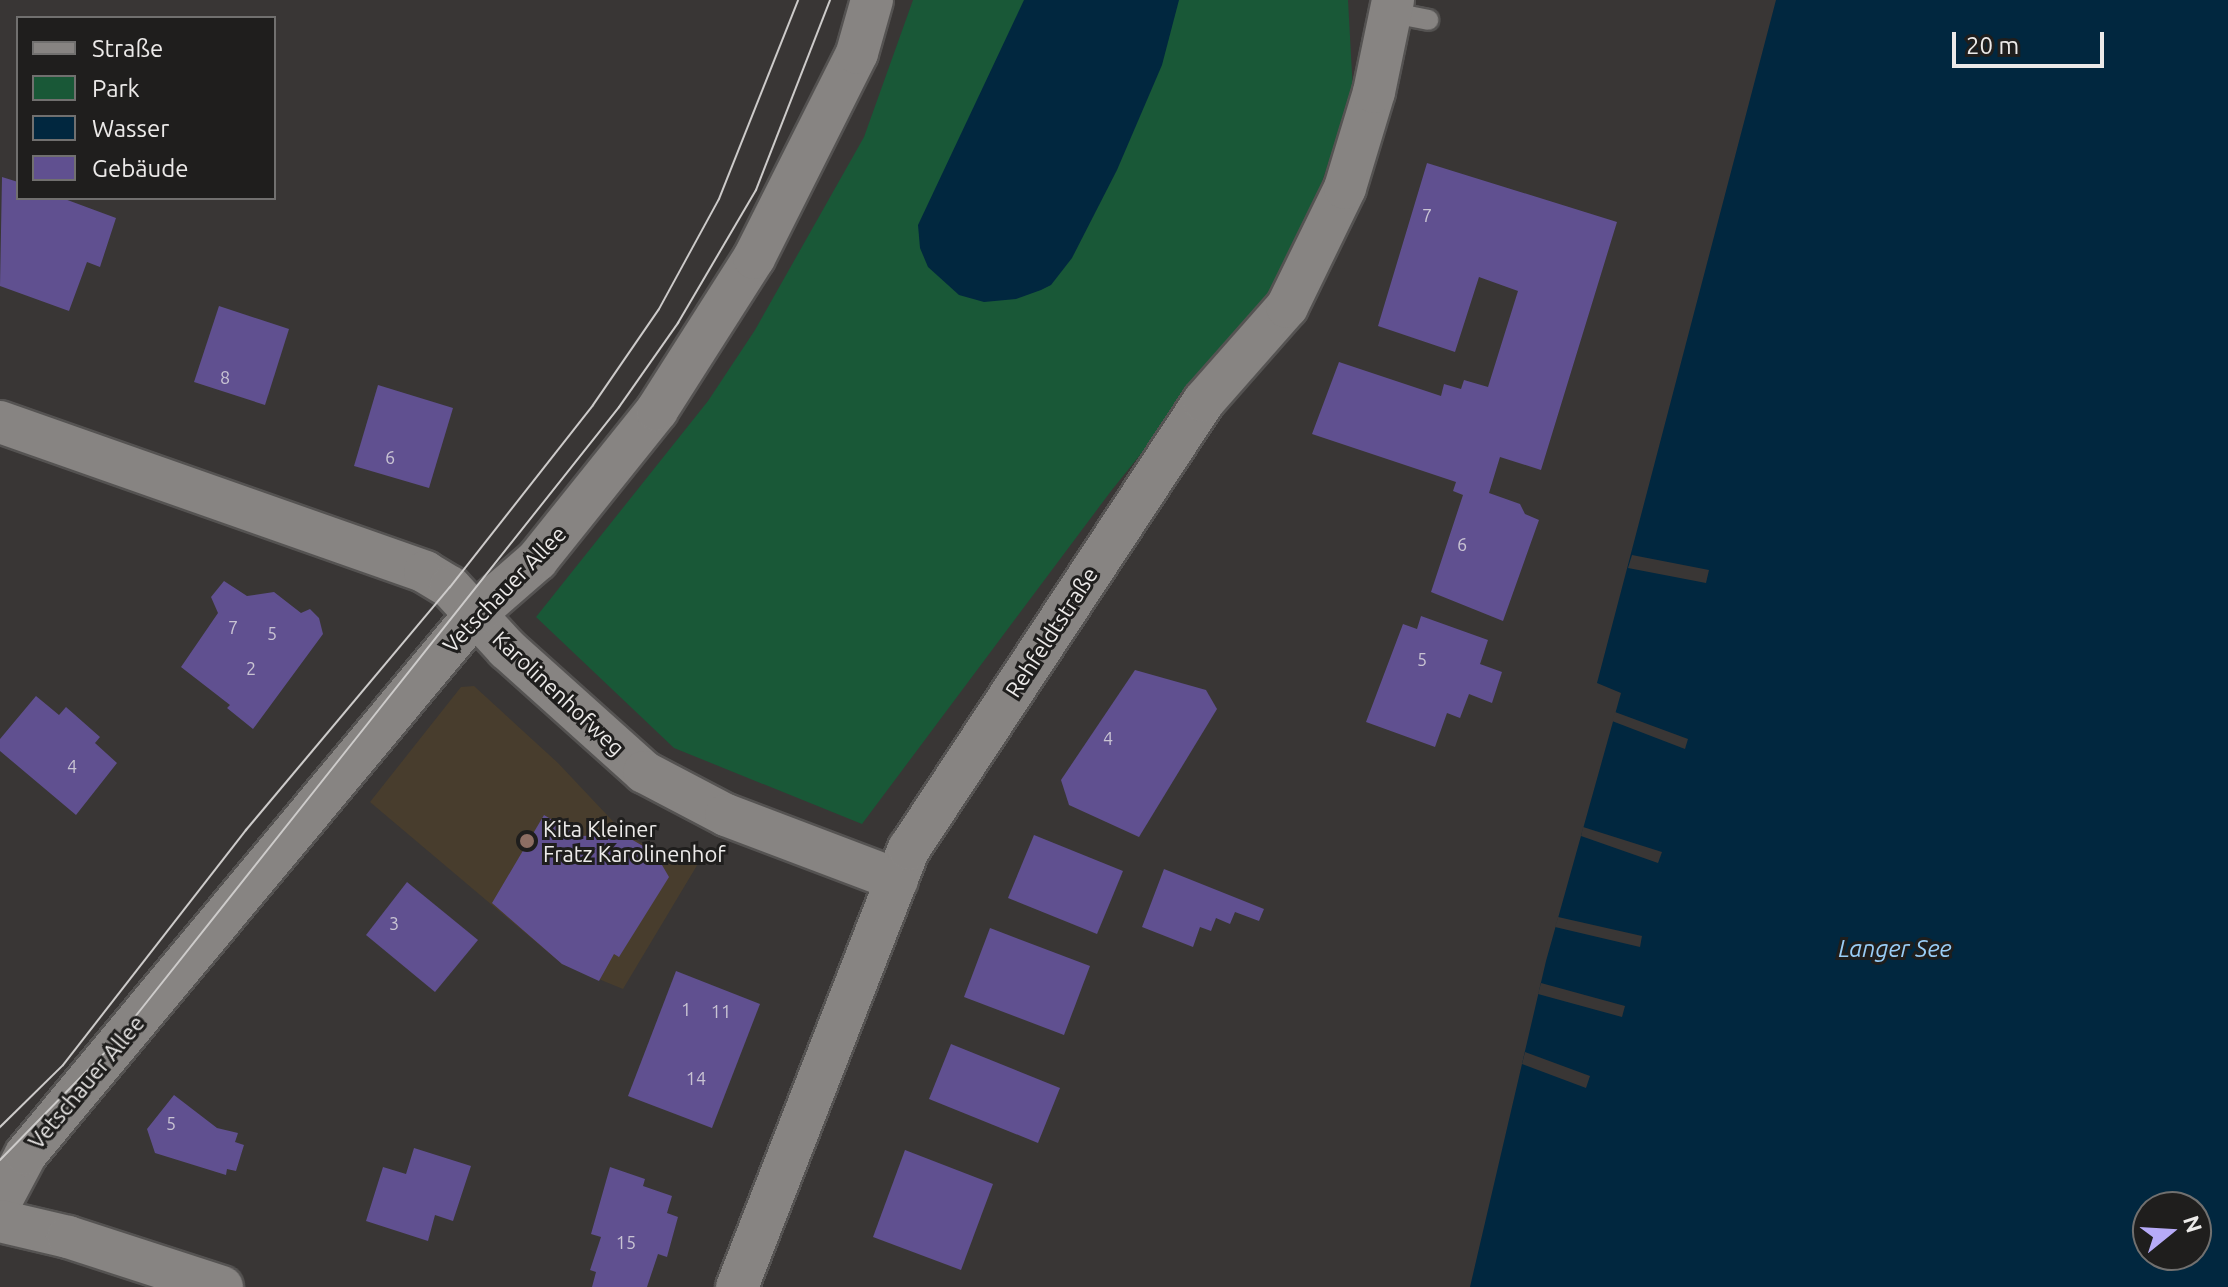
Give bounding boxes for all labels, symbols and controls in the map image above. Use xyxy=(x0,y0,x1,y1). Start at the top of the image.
legend xyxy=(16,16,276,200)
scale bar xyxy=(1956,16,2108,66)
text: 20 m xyxy=(1966,32,2019,59)
text: Straße xyxy=(92,35,163,62)
text: Park xyxy=(92,75,140,102)
text: Wasser xyxy=(92,115,169,142)
text: Gebäude xyxy=(92,155,189,182)
house number: 7 xyxy=(1422,204,1432,226)
house number: 8 xyxy=(220,366,230,388)
house number: 6 xyxy=(385,446,395,468)
street label: Vetschauer Allee xyxy=(437,520,571,658)
house number: 6 xyxy=(1457,533,1467,555)
street label: Rehfeldtstraße xyxy=(999,562,1103,702)
house number: 7 xyxy=(228,616,238,638)
house number: 5 xyxy=(267,622,277,644)
street label: Karolinenhofweg xyxy=(488,625,630,761)
house number: 5 xyxy=(1417,648,1427,670)
house number: 2 xyxy=(246,657,256,679)
house number: 4 xyxy=(1103,727,1113,749)
house number: 4 xyxy=(67,755,77,777)
place label: Kita Kleiner Fratz Karolinenhof xyxy=(543,815,726,866)
marker: Kita Kleiner Fratz Karolinenhof xyxy=(518,832,536,850)
house number: 3 xyxy=(389,912,399,934)
water label: Langer See xyxy=(1838,935,1952,963)
house number: 1 xyxy=(681,998,691,1020)
house number: 11 xyxy=(711,1000,731,1022)
street label: Vetschauer Allee xyxy=(23,1010,149,1154)
house number: 14 xyxy=(686,1067,706,1089)
house number: 5 xyxy=(166,1112,176,1134)
north arrow xyxy=(2132,1191,2212,1271)
text: N xyxy=(2179,1212,2208,1236)
house number: 15 xyxy=(616,1231,636,1253)

